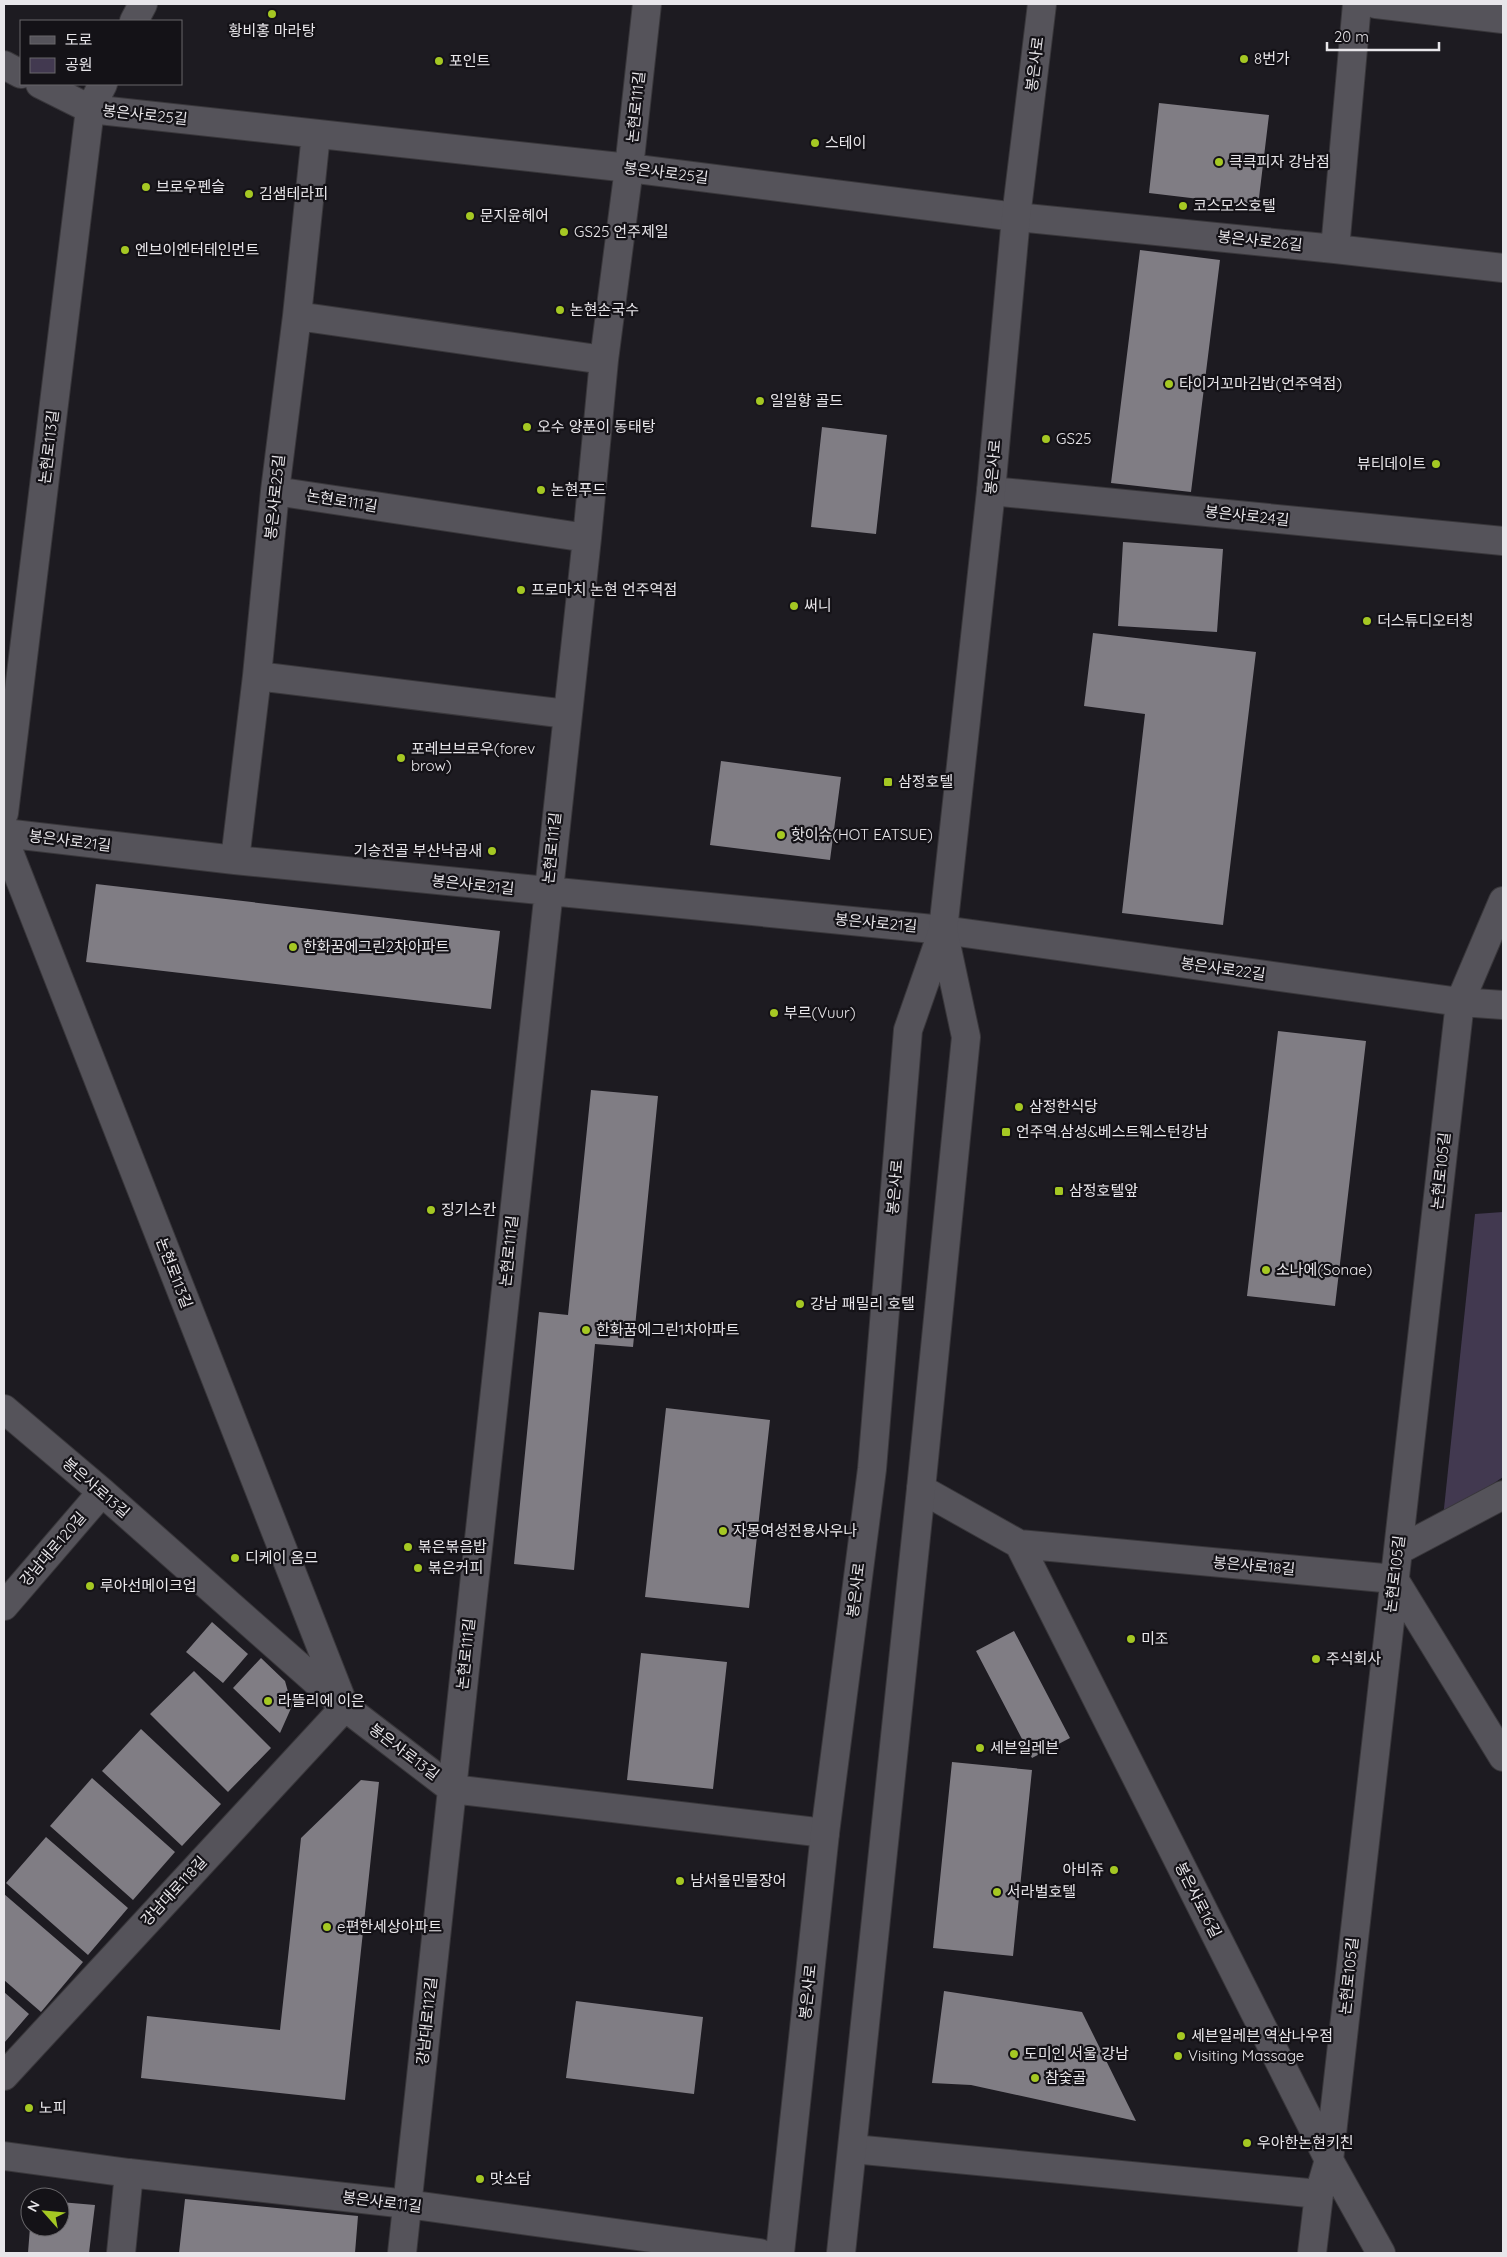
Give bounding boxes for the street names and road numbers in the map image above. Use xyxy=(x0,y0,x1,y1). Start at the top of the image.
street label: 봉은사로 xyxy=(1022,35,1047,92)
street label: 논현로111길 xyxy=(622,70,649,144)
street label: 봉은사로25길 xyxy=(102,101,189,128)
street label: 봉은사로25길 xyxy=(622,158,710,187)
street label: 봉은사로26길 xyxy=(1217,227,1304,254)
street label: 논현로113길 xyxy=(35,409,62,485)
street label: 봉은사로 xyxy=(981,439,1004,495)
street label: 봉은사로25길 xyxy=(261,453,288,540)
street label: 논현로111길 xyxy=(305,486,379,516)
street label: 봉은사로24길 xyxy=(1204,502,1290,529)
street label: 논현로111길 xyxy=(538,811,565,885)
street label: 봉은사로21길 xyxy=(28,826,112,855)
street label: 봉은사로21길 xyxy=(431,871,515,898)
street label: 봉은사로21길 xyxy=(834,909,918,936)
street label: 봉은사로22길 xyxy=(1179,953,1267,984)
street label: 논현로105길 xyxy=(1427,1131,1454,1211)
street label: 봉은사로 xyxy=(883,1159,906,1215)
street label: 논현로111길 xyxy=(495,1214,522,1288)
street label: 논현로113길 xyxy=(152,1235,197,1311)
street label: 봉은사로13길 xyxy=(59,1453,134,1522)
street label: 강남대로120길 xyxy=(15,1508,90,1590)
street label: 논현로105길 xyxy=(1380,1534,1409,1614)
street label: 봉은사로18길 xyxy=(1212,1552,1296,1579)
street label: 봉은사로 xyxy=(843,1561,868,1618)
street label: 논현로111길 xyxy=(452,1617,479,1691)
street label: 봉은사로13길 xyxy=(366,1719,443,1784)
street label: 강남대로118길 xyxy=(137,1852,211,1929)
street label: 봉은사로16길 xyxy=(1171,1859,1226,1941)
street label: 논현로105길 xyxy=(1335,1936,1362,2016)
street label: 봉은사로 xyxy=(795,1964,820,2020)
street label: 강남대로112길 xyxy=(412,1976,441,2066)
street label: 봉은사로11길 xyxy=(341,2187,423,2216)

